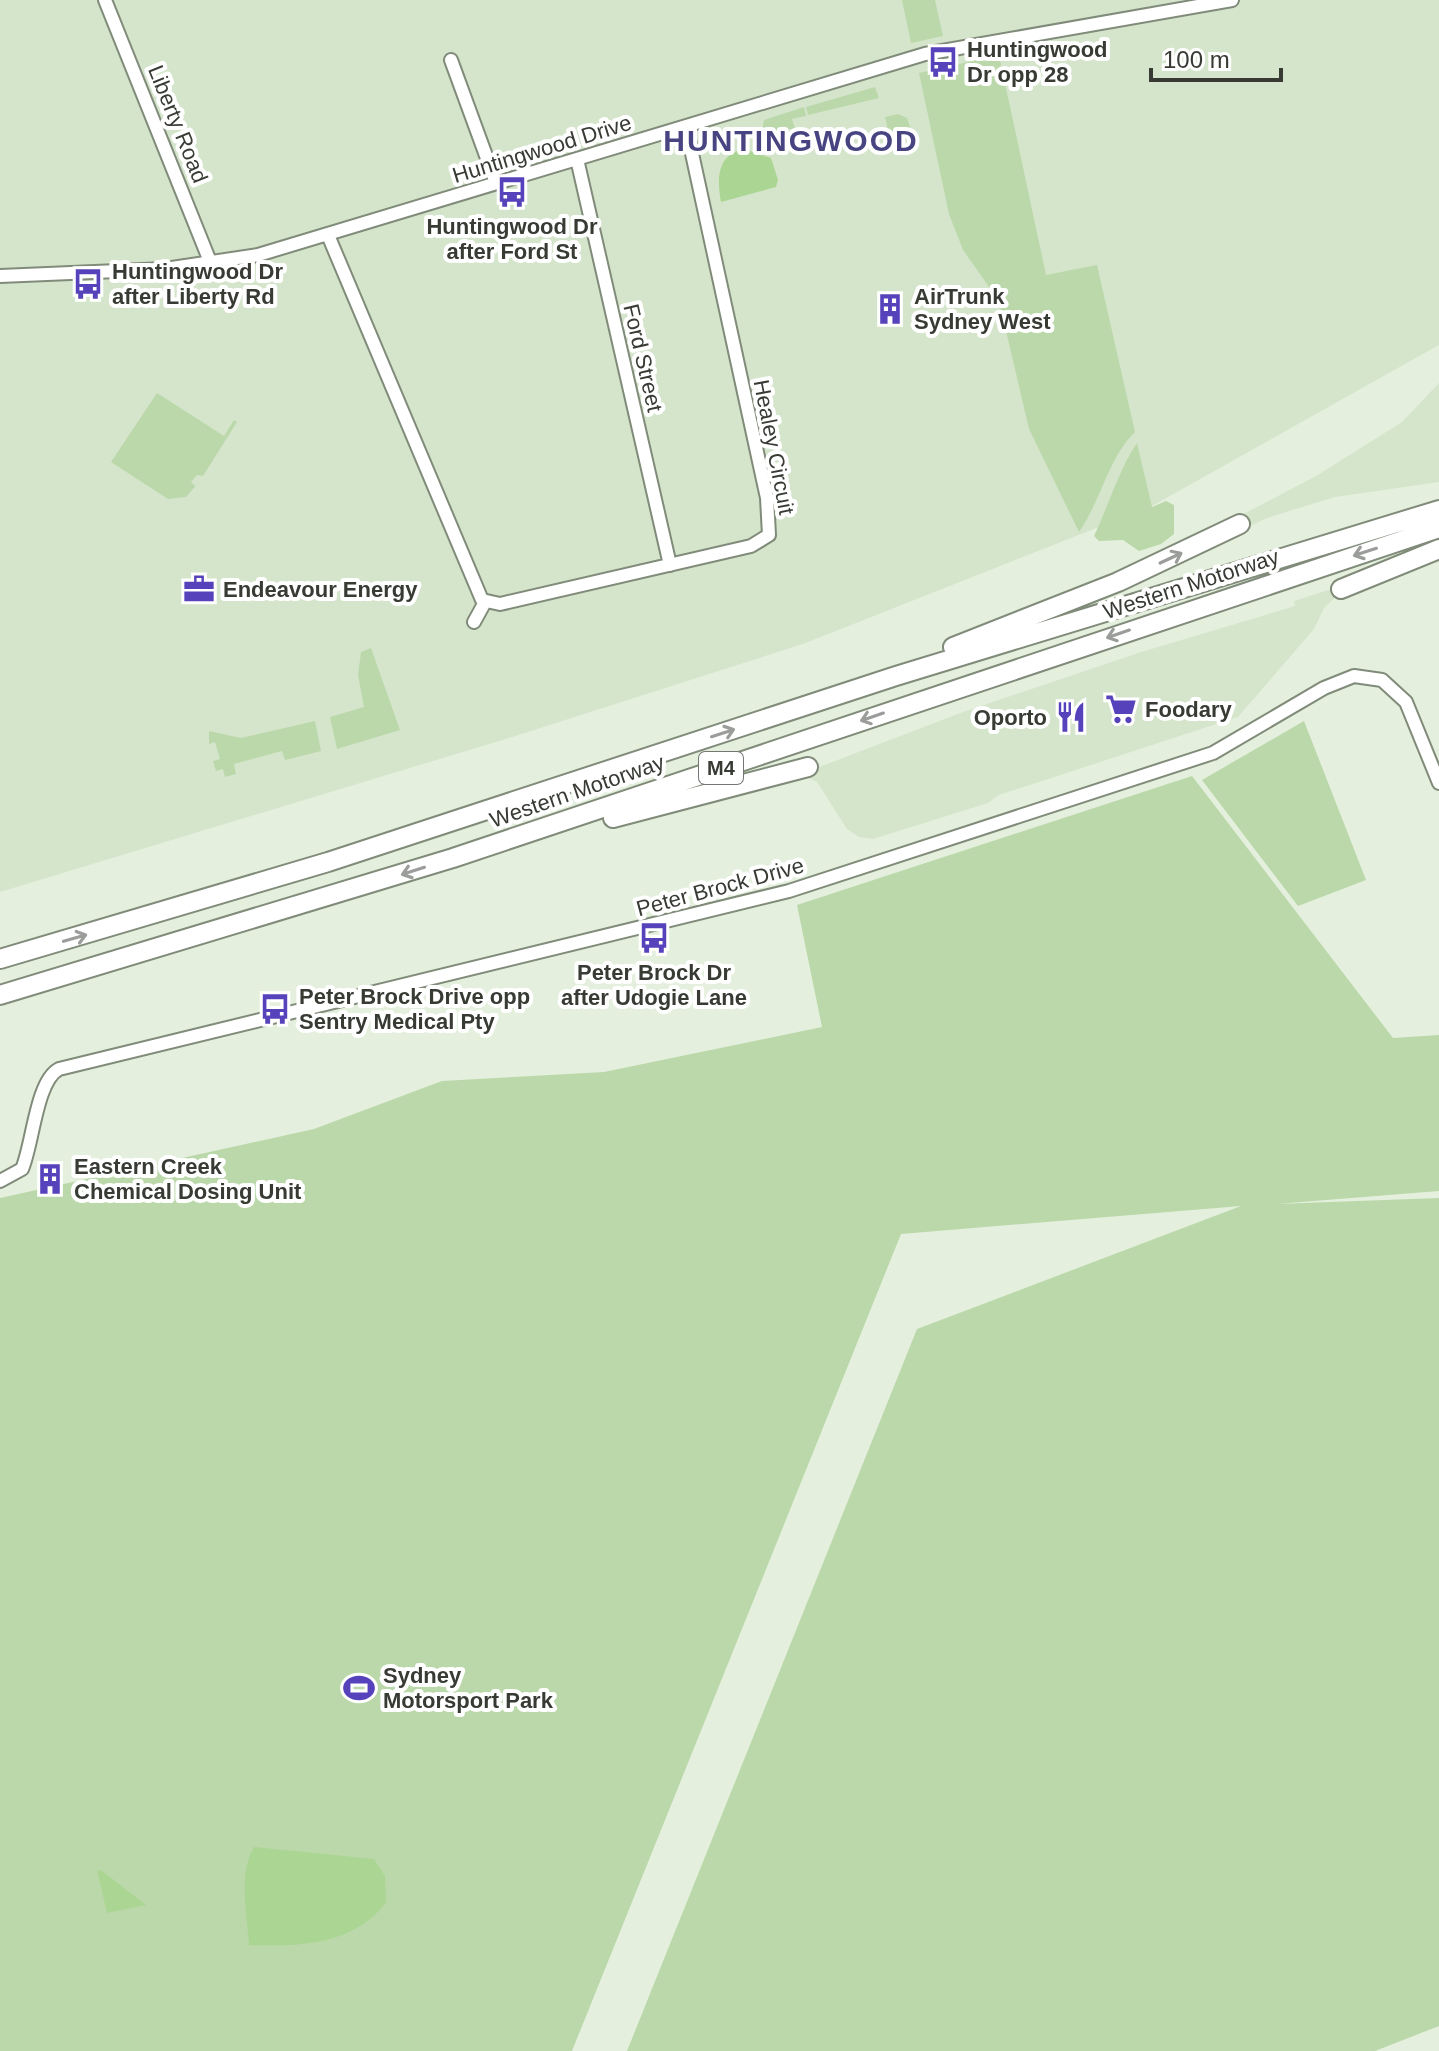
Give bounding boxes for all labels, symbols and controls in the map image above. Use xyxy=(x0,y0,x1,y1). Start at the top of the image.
scale bar xyxy=(1151,32,1281,82)
place label: Huntingwood Dr opp 28 xyxy=(967,37,1108,87)
bus stop icon: Huntingwood Dr opp 28 xyxy=(926,45,960,79)
text: 100 m xyxy=(1163,46,1230,73)
street label: Liberty Road xyxy=(143,61,213,187)
street label: Huntingwood Drive xyxy=(449,110,635,188)
district label: HUNTINGWOOD xyxy=(663,124,919,157)
bus stop icon: Huntingwood Dr after Ford St xyxy=(495,175,529,209)
place label: Huntingwood Dr after Ford St xyxy=(426,214,598,264)
place label: Huntingwood Dr after Liberty Rd xyxy=(112,259,284,309)
bus stop icon: Huntingwood Dr after Liberty Rd xyxy=(71,267,105,301)
place label: AirTrunk Sydney West xyxy=(914,284,1051,334)
building icon: AirTrunk Sydney West xyxy=(873,292,907,326)
street label: Ford Street xyxy=(618,302,668,414)
street label: Healey Circuit xyxy=(749,377,799,517)
street label: Western Motorway xyxy=(1100,544,1282,624)
one-way arrow xyxy=(1352,545,1378,560)
one-way arrow xyxy=(1158,550,1182,565)
office icon: Endeavour Energy xyxy=(182,572,216,606)
place label: Endeavour Energy xyxy=(223,577,418,602)
one-way arrow xyxy=(1106,628,1131,642)
supermarket icon: Foodary xyxy=(1104,692,1138,726)
place label: Foodary xyxy=(1145,697,1233,722)
restaurant icon: Oporto xyxy=(1054,700,1088,734)
place label: Oporto xyxy=(974,705,1047,730)
one-way arrow xyxy=(859,711,884,726)
one-way arrow xyxy=(710,725,736,740)
street label: Western Motorway xyxy=(486,749,668,833)
road number: M4 xyxy=(699,752,743,784)
street label: Peter Brock Drive xyxy=(634,853,806,921)
one-way arrow xyxy=(401,865,426,879)
bus stop icon: Peter Brock Dr after Udogie Lane xyxy=(637,921,671,955)
one-way arrow xyxy=(62,929,87,944)
place label: Peter Brock Dr after Udogie Lane xyxy=(561,960,747,1010)
place label: Peter Brock Drive opp Sentry Medical Pty xyxy=(299,984,530,1034)
bus stop icon: Peter Brock Drive opp Sentry Medical Pty xyxy=(258,992,292,1026)
place label: Eastern Creek Chemical Dosing Unit xyxy=(74,1154,302,1204)
building icon: Eastern Creek Chemical Dosing Unit xyxy=(33,1162,67,1196)
place label: Sydney Motorsport Park xyxy=(383,1663,554,1713)
sports icon: Sydney Motorsport Park xyxy=(342,1671,376,1705)

